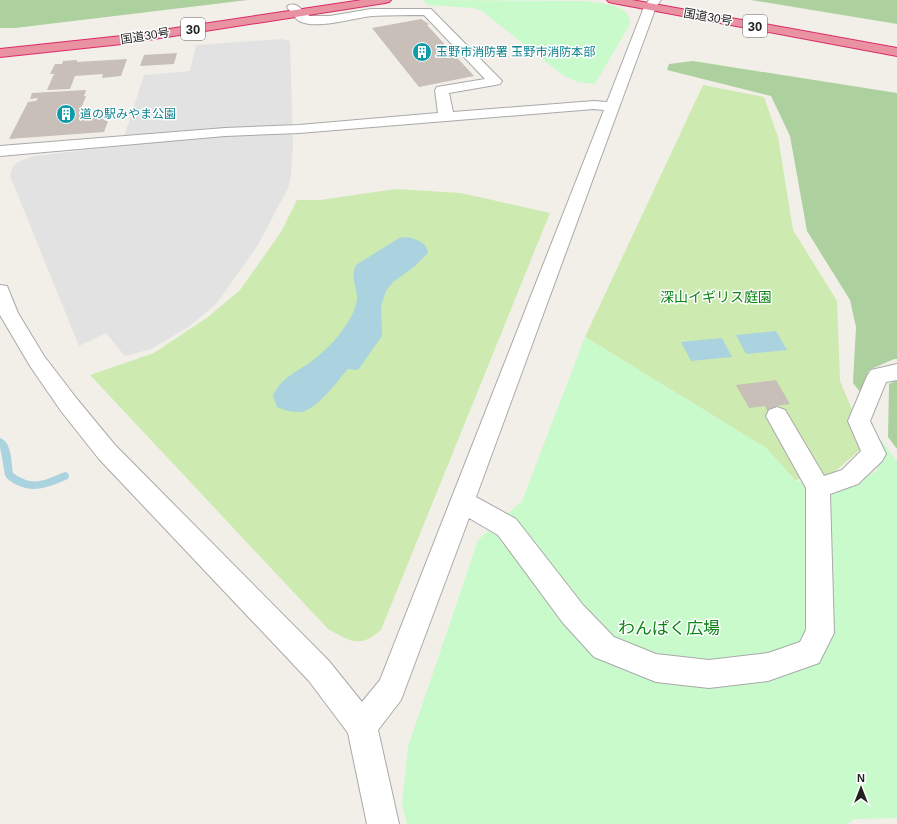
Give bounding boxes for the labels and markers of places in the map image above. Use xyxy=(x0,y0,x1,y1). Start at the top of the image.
building icon: 玉野市消防署 玉野市消防本部 xyxy=(411,41,433,63)
place label: 玉野市消防署 玉野市消防本部 xyxy=(436,45,595,59)
building icon: 道の駅みやま公園 xyxy=(55,103,77,125)
place label: 道の駅みやま公園 xyxy=(80,107,176,121)

